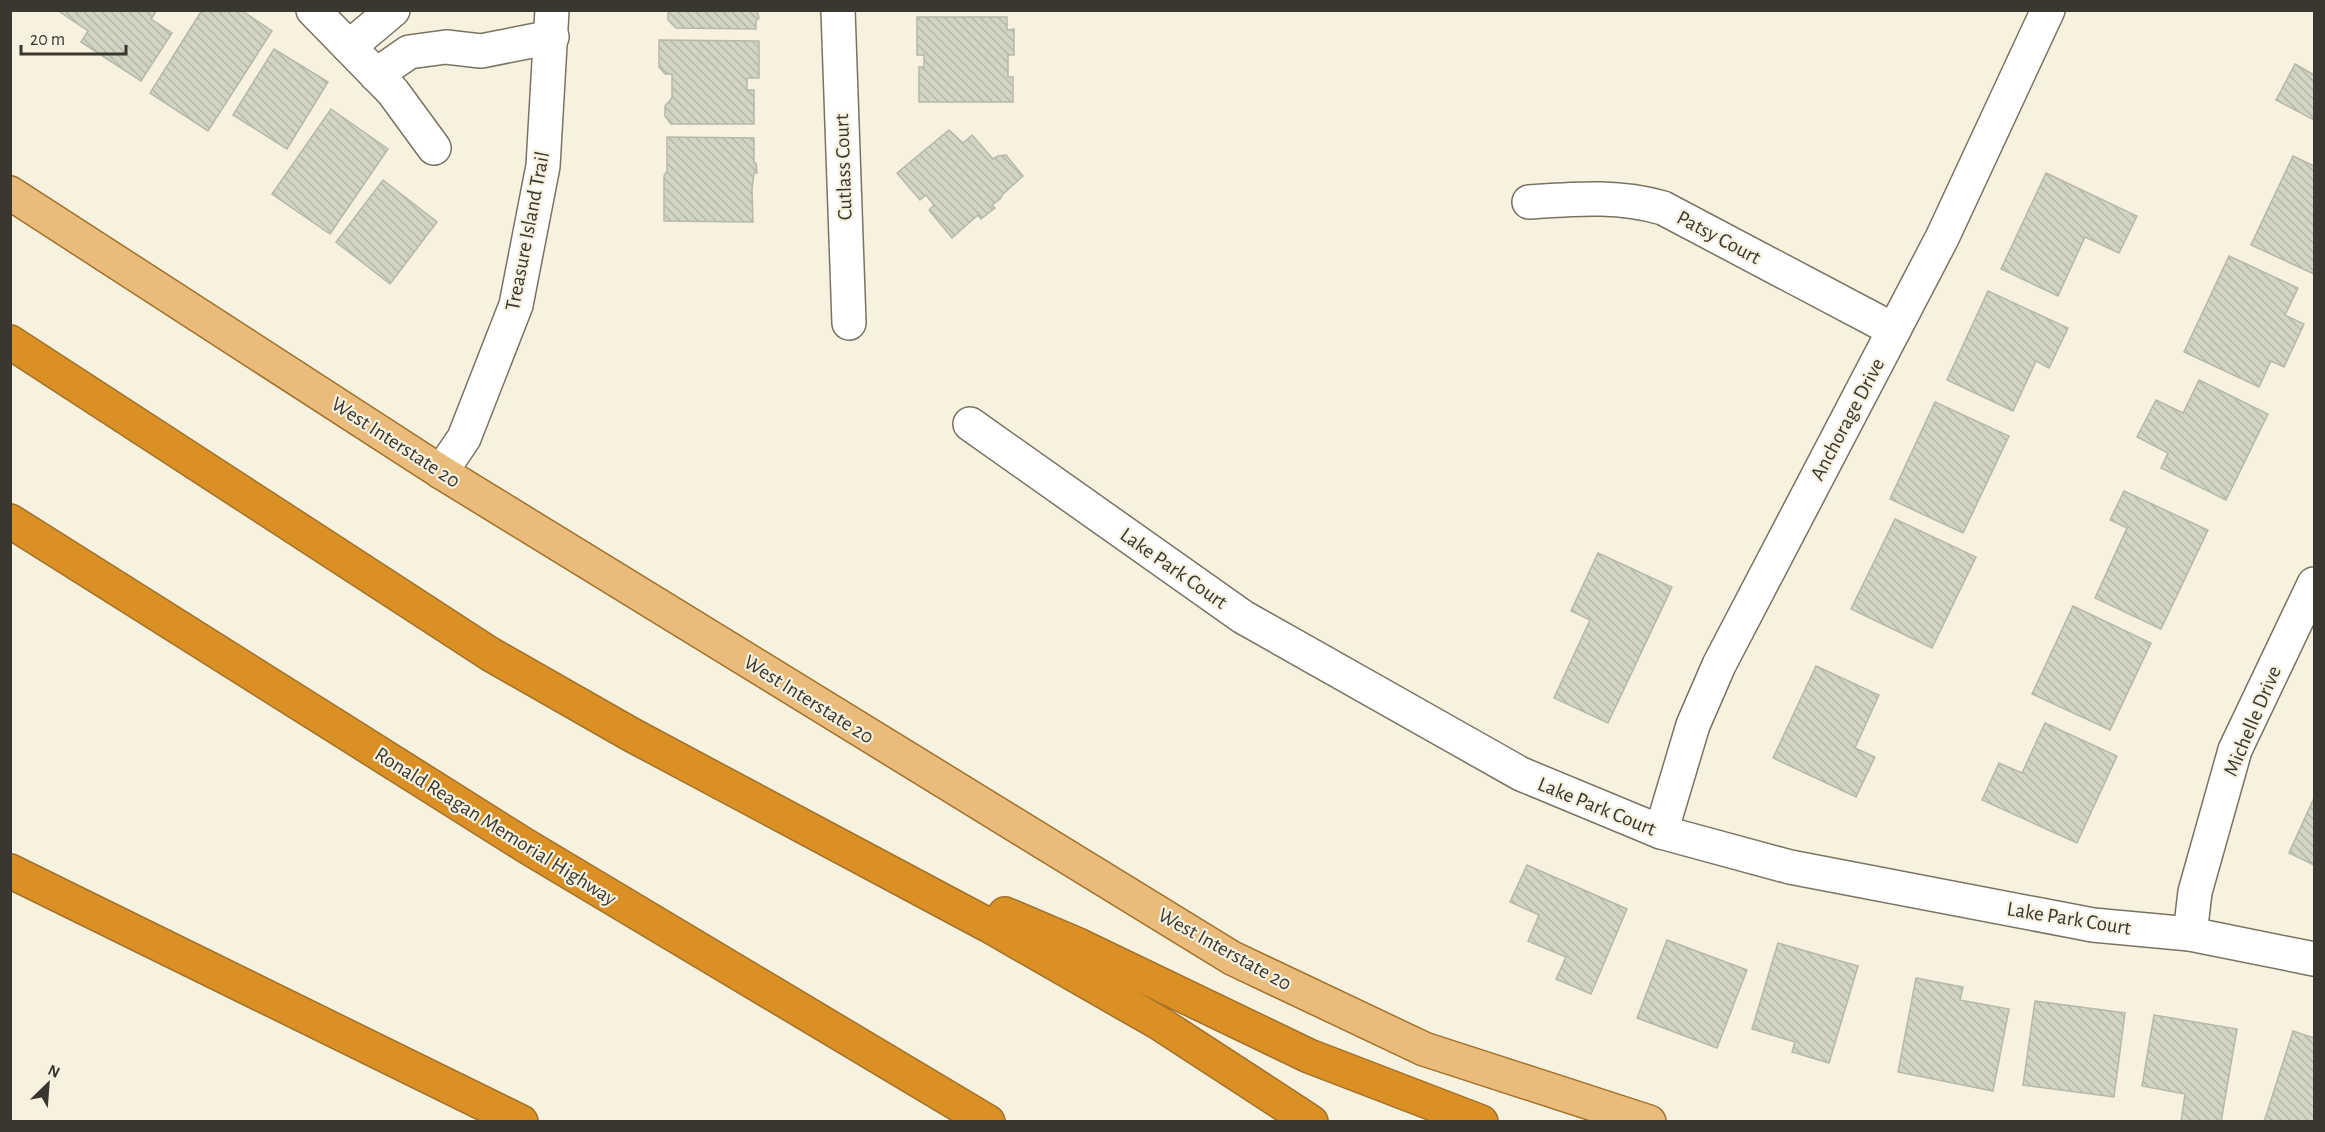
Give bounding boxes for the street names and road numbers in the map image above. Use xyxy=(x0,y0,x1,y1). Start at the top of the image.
street label: Cutlass Court xyxy=(831,113,856,221)
street label: Treasure Island Trail xyxy=(502,150,553,312)
street label: Patsy Court xyxy=(1673,207,1764,268)
street label: Anchorage Drive xyxy=(1806,355,1888,484)
street label: West Interstate 20 xyxy=(328,393,464,492)
street label: Lake Park Court xyxy=(1116,524,1231,613)
street label: West Interstate 20 xyxy=(740,651,877,748)
street label: Michelle Drive xyxy=(2220,663,2285,779)
street label: Ronald Reagan Memorial Highway xyxy=(371,743,620,910)
street label: Lake Park Court xyxy=(1535,773,1659,840)
street label: Lake Park Court xyxy=(2005,898,2133,939)
street label: West Interstate 20 xyxy=(1155,904,1295,995)

